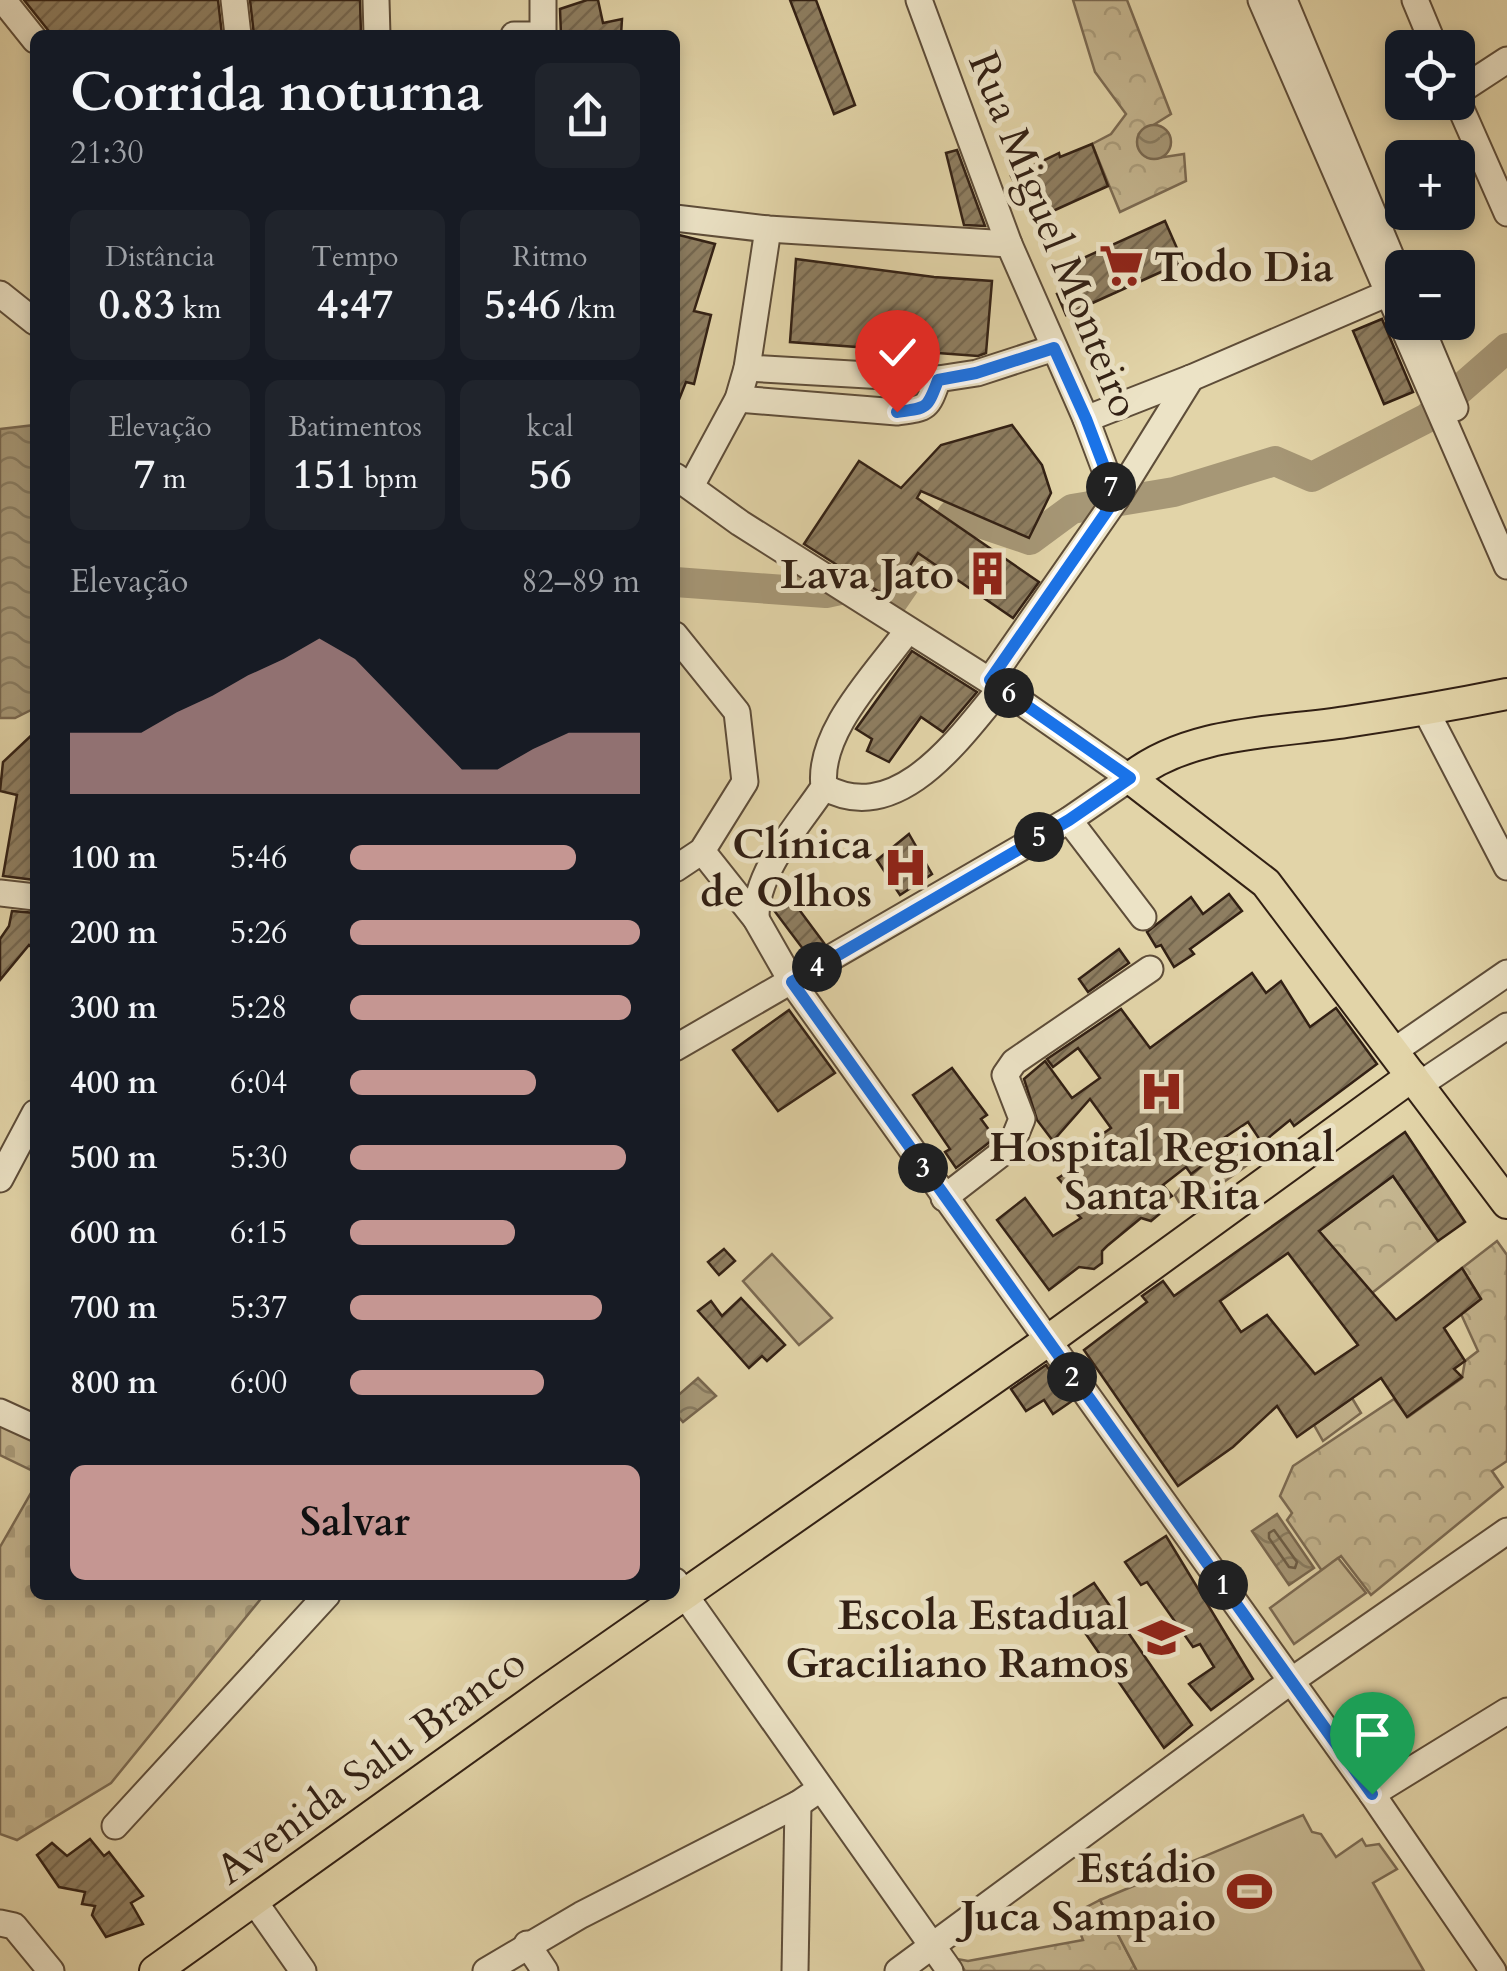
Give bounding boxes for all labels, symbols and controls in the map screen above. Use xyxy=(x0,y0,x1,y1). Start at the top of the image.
map controls xyxy=(1385,30,1475,340)
button: locate xyxy=(1385,30,1475,120)
street label: Rua Miguel Monteiro xyxy=(954,44,1153,426)
text: Corrida noturna xyxy=(70,56,483,130)
button: share xyxy=(535,63,640,168)
text: 21:30 xyxy=(70,131,144,175)
button: + xyxy=(1385,140,1475,230)
text: Distância xyxy=(105,238,215,276)
text: Tempo xyxy=(312,238,398,276)
text: Ritmo xyxy=(513,238,587,276)
place label: Todo Dia xyxy=(1154,239,1334,296)
supermarket icon: Todo Dia xyxy=(1097,242,1145,290)
button: − xyxy=(1385,250,1475,340)
text: 0.83 xyxy=(99,276,175,333)
text: 4:47 xyxy=(317,276,393,333)
text: 5:46 xyxy=(484,276,561,333)
text: km xyxy=(175,290,221,328)
text: /km xyxy=(561,290,616,328)
pin xyxy=(855,310,940,413)
icon: check xyxy=(870,325,925,380)
text: Elevação xyxy=(108,408,212,446)
text: Batimentos xyxy=(288,408,422,446)
text: kcal xyxy=(527,408,573,446)
text: 7 xyxy=(134,446,155,503)
text: 151 xyxy=(292,446,357,503)
text: 56 xyxy=(528,446,572,503)
text: m xyxy=(155,460,186,498)
text: bpm xyxy=(357,460,418,498)
pin: 7 xyxy=(1086,462,1136,512)
text: 7 xyxy=(1104,468,1118,506)
place label: Lava Jato xyxy=(780,546,954,603)
building icon: Lava Jato xyxy=(963,549,1011,597)
text: Elevação xyxy=(70,560,188,604)
text: 82–89 m xyxy=(521,560,640,604)
pin: 6 xyxy=(984,668,1034,718)
text: 6 xyxy=(1002,674,1016,712)
pin: 5 xyxy=(1014,812,1064,862)
place label: Clínica de Olhos xyxy=(700,816,872,921)
text: 5 xyxy=(1032,818,1046,856)
text: 100 m xyxy=(70,836,157,880)
text: 5:46 xyxy=(230,836,287,880)
hospital icon: Clínica de Olhos xyxy=(881,843,929,891)
text: 200 m xyxy=(70,911,157,955)
text: 5:26 xyxy=(230,911,287,955)
pin: 4 xyxy=(792,942,842,992)
text: 4 xyxy=(810,948,824,986)
text: 300 m xyxy=(70,986,157,1030)
text: 5:28 xyxy=(230,986,287,1030)
text: 400 m xyxy=(70,1061,157,1105)
text: 6:04 xyxy=(230,1061,287,1105)
hospital icon: Hospital Regional Santa Rita xyxy=(1138,1068,1186,1116)
place label: Hospital Regional Santa Rita xyxy=(989,1119,1335,1224)
text: 500 m xyxy=(70,1136,157,1180)
text: 5:30 xyxy=(230,1136,287,1180)
pin: 3 xyxy=(898,1143,948,1193)
text: 3 xyxy=(916,1149,930,1187)
text: 600 m xyxy=(70,1211,157,1255)
text: 6:15 xyxy=(230,1211,287,1255)
text: 700 m xyxy=(70,1286,157,1330)
text: 5:37 xyxy=(230,1286,287,1330)
pin: 2 xyxy=(1047,1352,1097,1402)
text: 2 xyxy=(1065,1358,1079,1396)
text: 800 m xyxy=(70,1361,157,1405)
text: 6:00 xyxy=(230,1361,287,1405)
button: Salvar xyxy=(70,1465,640,1580)
pin: 1 xyxy=(1198,1560,1248,1610)
text: 1 xyxy=(1216,1566,1230,1604)
place label: Escola Estadual Graciliano Ramos xyxy=(785,1587,1129,1692)
school or university icon: Escola Estadual Graciliano Ramos xyxy=(1138,1614,1186,1662)
street label: Avenida Salu Branco xyxy=(205,1635,537,1898)
pin xyxy=(1330,1692,1415,1795)
icon: arrive xyxy=(1345,1707,1400,1762)
place label: Estádio Juca Sampaio xyxy=(955,1840,1216,1945)
sports icon: Estádio Juca Sampaio xyxy=(1225,1867,1273,1915)

